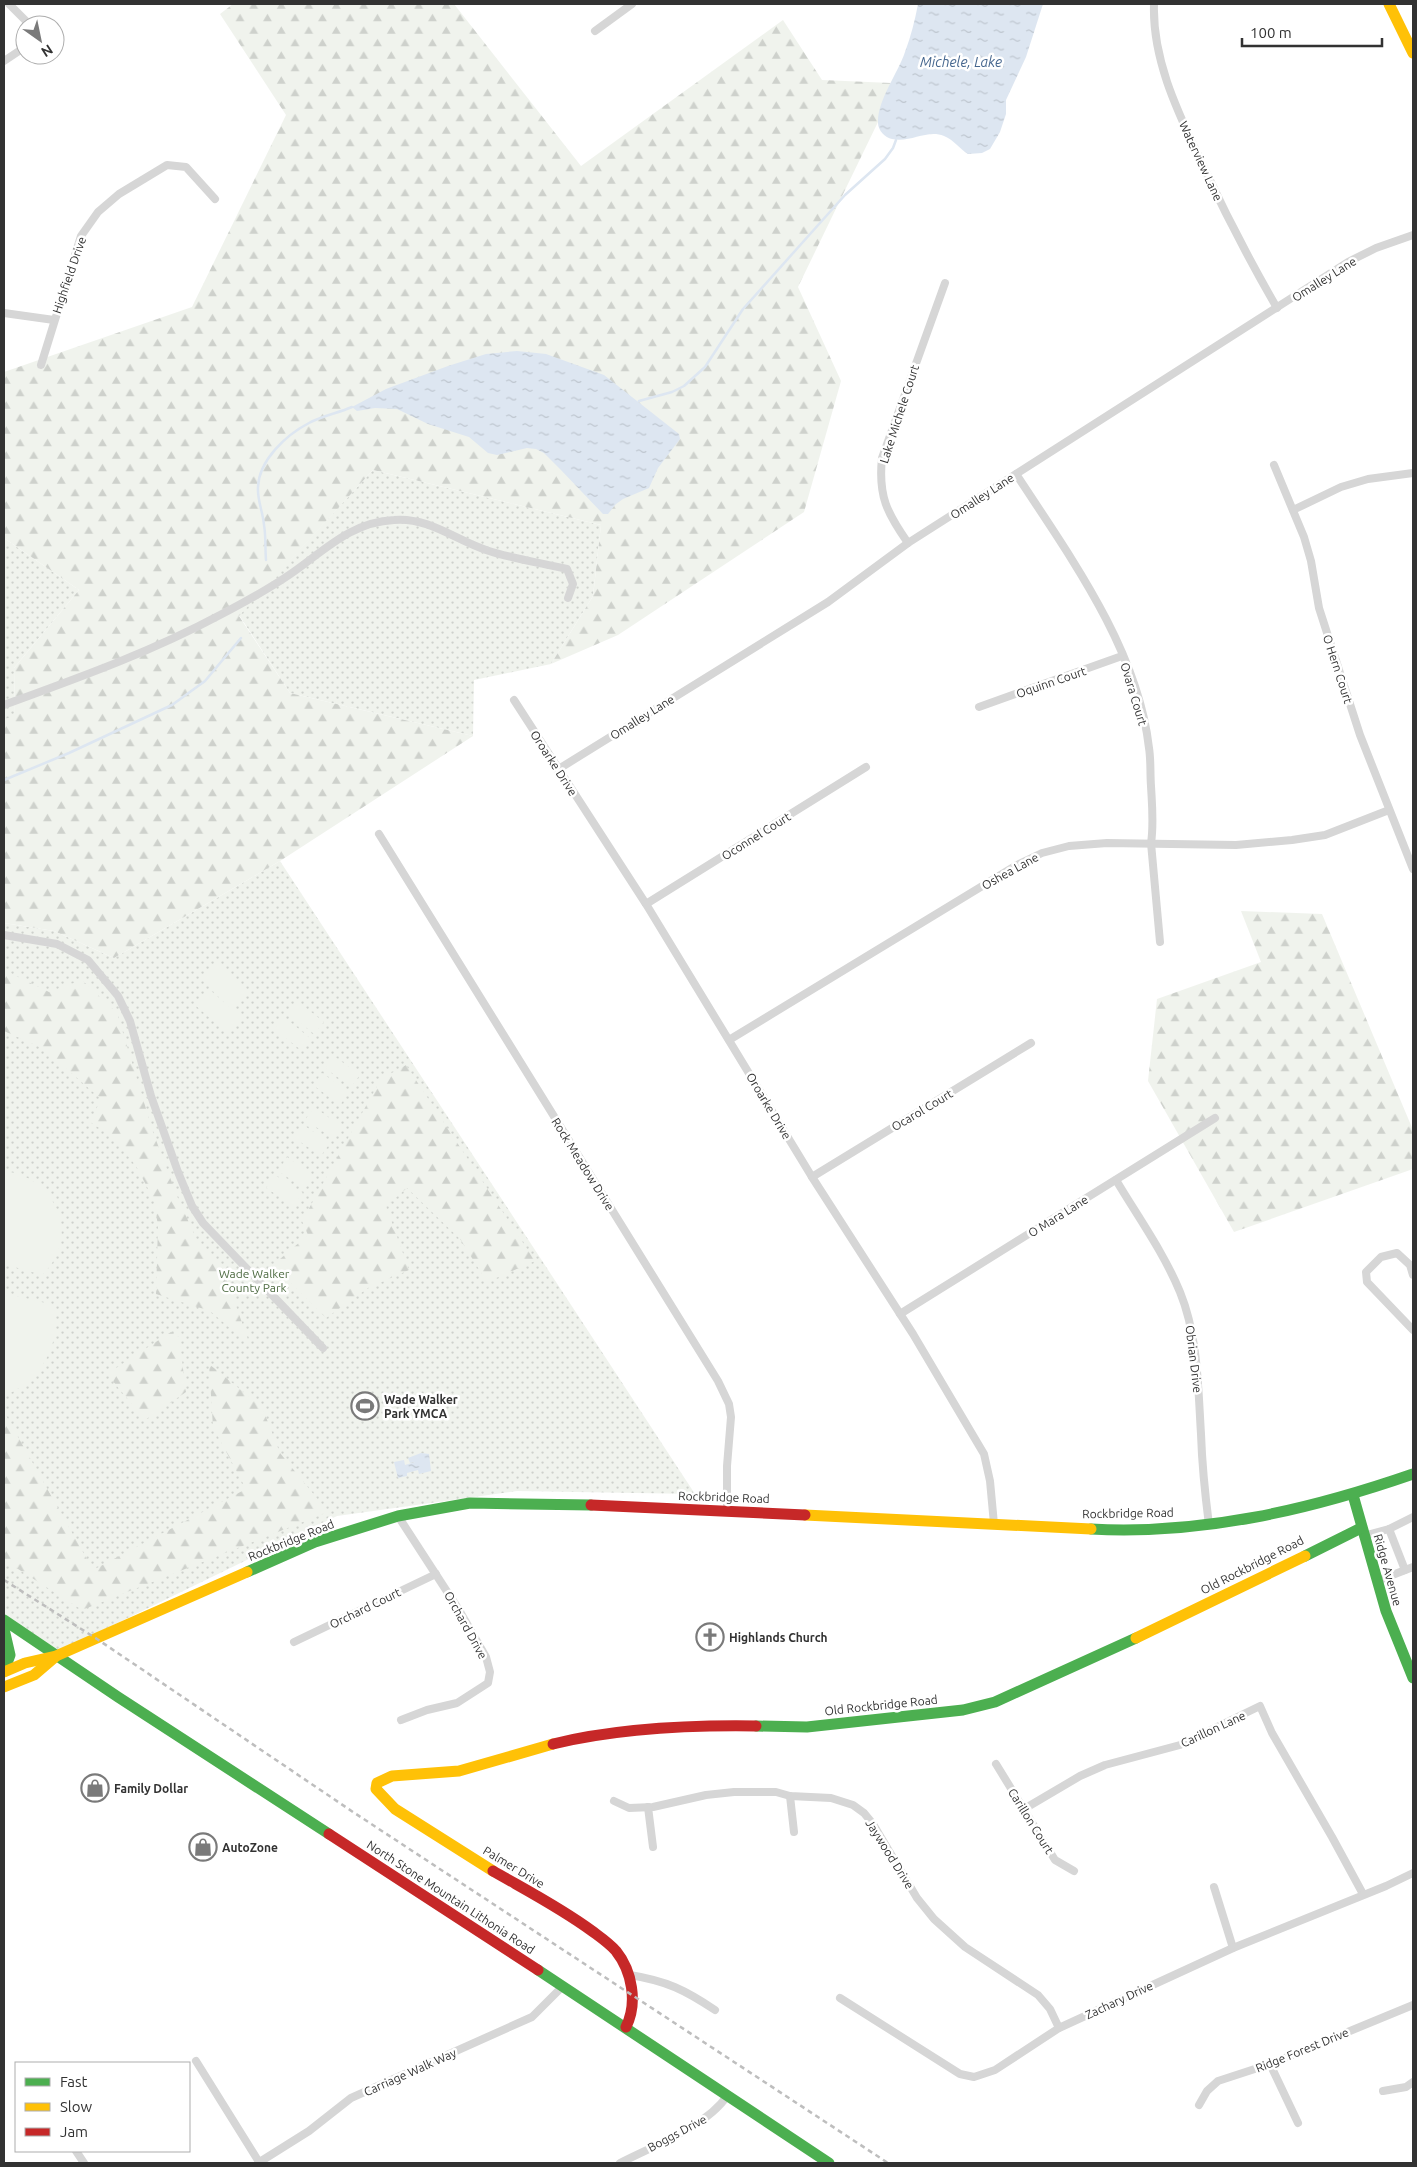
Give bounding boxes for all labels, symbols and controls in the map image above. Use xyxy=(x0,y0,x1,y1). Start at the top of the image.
north arrow xyxy=(15,15,65,65)
scale bar xyxy=(1242,15,1382,47)
text: 100 m xyxy=(1250,24,1292,41)
text: N xyxy=(38,41,56,60)
water label: Michele, Lake xyxy=(920,54,1002,70)
street label: Waterview Lane xyxy=(1177,119,1225,203)
street label: Highfield Drive xyxy=(50,235,88,315)
street label: Omalley Lane xyxy=(1290,254,1358,304)
street label: Lake Michele Court xyxy=(877,363,921,465)
street label: Omalley Lane xyxy=(948,471,1016,521)
street label: O Hern Court xyxy=(1321,633,1355,705)
street label: Ovara Court xyxy=(1118,661,1150,727)
street label: Oquinn Court xyxy=(1014,664,1088,700)
street label: Omalley Lane xyxy=(608,692,676,742)
street label: Oroarke Drive xyxy=(528,728,580,798)
street label: Oconnel Court xyxy=(719,810,793,862)
street label: Oshea Lane xyxy=(979,850,1041,892)
street label: Oroarke Drive xyxy=(744,1070,794,1142)
street label: Ocarol Court xyxy=(889,1087,955,1133)
street label: Rock Meadow Drive xyxy=(549,1115,617,1213)
street label: O Mara Lane xyxy=(1026,1193,1090,1239)
park label: Wade Walker County Park xyxy=(219,1267,290,1294)
street label: Obrian Drive xyxy=(1183,1324,1205,1394)
sports icon: Wade Walker Park YMCA xyxy=(350,1391,380,1421)
place label: Wade Walker Park YMCA xyxy=(384,1393,458,1420)
street label: Rockbridge Road xyxy=(678,1489,770,1505)
street label: Rockbridge Road xyxy=(1082,1506,1174,1520)
street label: Rockbridge Road xyxy=(246,1517,336,1563)
street label: Old Rockbridge Road xyxy=(1198,1533,1306,1597)
street label: Ridge Avenue xyxy=(1372,1533,1404,1607)
street label: Orchard Court xyxy=(327,1585,403,1631)
street label: Orchard Drive xyxy=(442,1589,490,1661)
church icon: Highlands Church xyxy=(695,1622,725,1652)
place label: Highlands Church xyxy=(729,1631,828,1644)
street label: Old Rockbridge Road xyxy=(824,1693,938,1717)
street label: Carillon Lane xyxy=(1179,1708,1247,1750)
shop icon: Family Dollar xyxy=(80,1773,110,1803)
place label: Family Dollar xyxy=(114,1782,188,1795)
street label: Carillon Court xyxy=(1006,1786,1056,1856)
street label: Jaywood Drive xyxy=(863,1817,917,1891)
shop icon: AutoZone xyxy=(188,1832,218,1862)
street label: North Stone Mountain Lithonia Road xyxy=(365,1838,537,1956)
place label: AutoZone xyxy=(222,1841,278,1854)
street label: Palmer Drive xyxy=(481,1844,547,1890)
street label: Zachary Drive xyxy=(1083,1979,1155,2021)
street label: Ridge Forest Drive xyxy=(1254,2025,1350,2075)
street label: Carriage Walk Way xyxy=(362,2046,458,2098)
legend xyxy=(15,2062,190,2152)
text: Fast xyxy=(60,2073,88,2090)
text: Slow xyxy=(60,2098,93,2115)
street label: Boggs Drive xyxy=(645,2112,709,2154)
text: Jam xyxy=(60,2123,88,2140)

